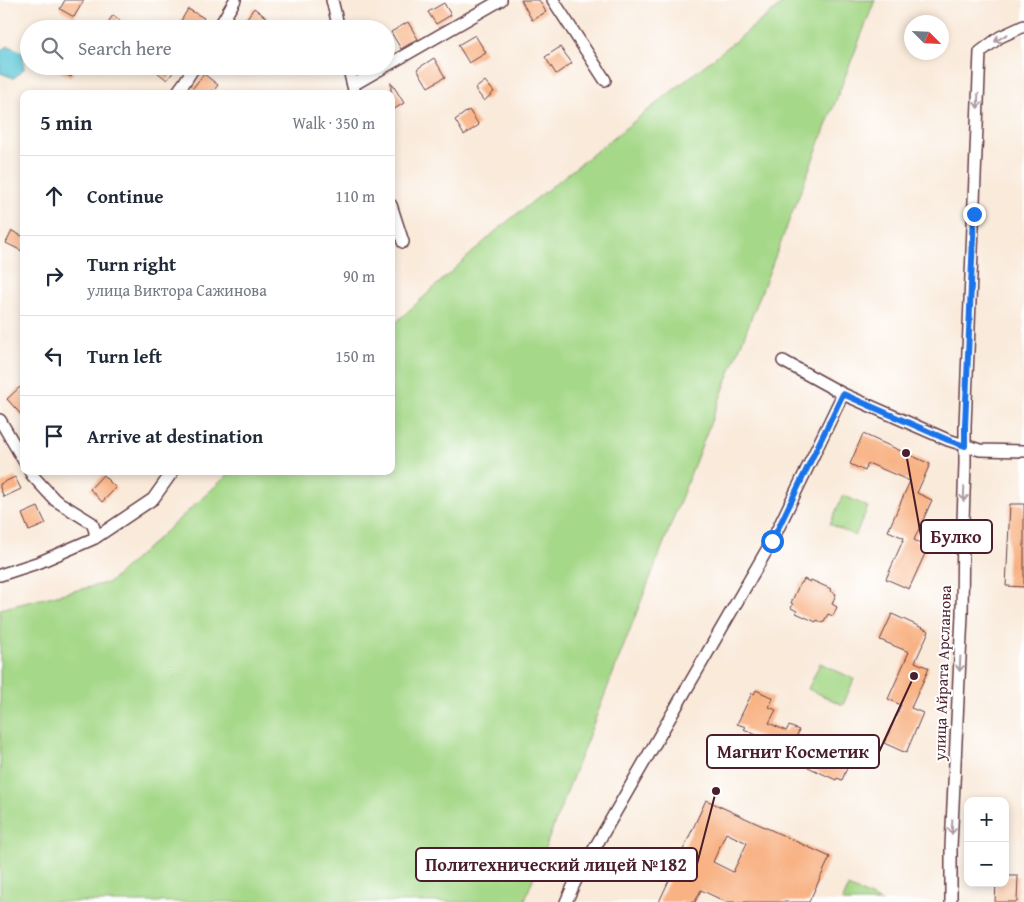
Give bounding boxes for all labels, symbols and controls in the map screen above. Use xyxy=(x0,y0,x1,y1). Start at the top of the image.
north arrow xyxy=(904,15,949,60)
search box xyxy=(20,20,395,75)
one-way arrow xyxy=(995,33,1009,43)
icon: search xyxy=(38,34,66,62)
text: Search here xyxy=(78,34,172,62)
one-way arrow xyxy=(974,93,983,109)
text: 5 min xyxy=(40,107,92,138)
text: Walk · 350 m xyxy=(292,111,375,135)
icon: ahead xyxy=(40,182,68,210)
text: Continue xyxy=(87,182,164,210)
text: 110 m xyxy=(335,184,375,208)
route end xyxy=(963,203,986,226)
text: Turn right xyxy=(87,250,176,278)
icon: right xyxy=(40,262,68,290)
text: 90 m xyxy=(343,264,375,288)
text: улица Виктора Сажинова xyxy=(87,278,267,302)
icon: left xyxy=(40,342,68,370)
text: Turn left xyxy=(87,342,162,370)
text: 150 m xyxy=(335,344,375,368)
icon: arrive xyxy=(40,422,68,450)
text: Arrive at destination xyxy=(87,422,263,450)
one-way arrow xyxy=(960,486,969,502)
callout: Булко xyxy=(921,520,992,553)
text: Булко xyxy=(930,523,982,550)
route start xyxy=(761,530,784,553)
street label: улица Айрата Арсланова xyxy=(927,584,957,762)
one-way arrow xyxy=(955,656,964,672)
callout: Магнит Косметик xyxy=(707,735,879,768)
text: Магнит Косметик xyxy=(717,738,870,765)
map controls xyxy=(964,797,1009,887)
button: + xyxy=(964,797,1009,842)
one-way arrow xyxy=(948,818,957,834)
button: − xyxy=(964,842,1009,887)
callout: Политехнический лицей №182 xyxy=(416,848,697,881)
text: Политехнический лицей №182 xyxy=(425,851,687,878)

